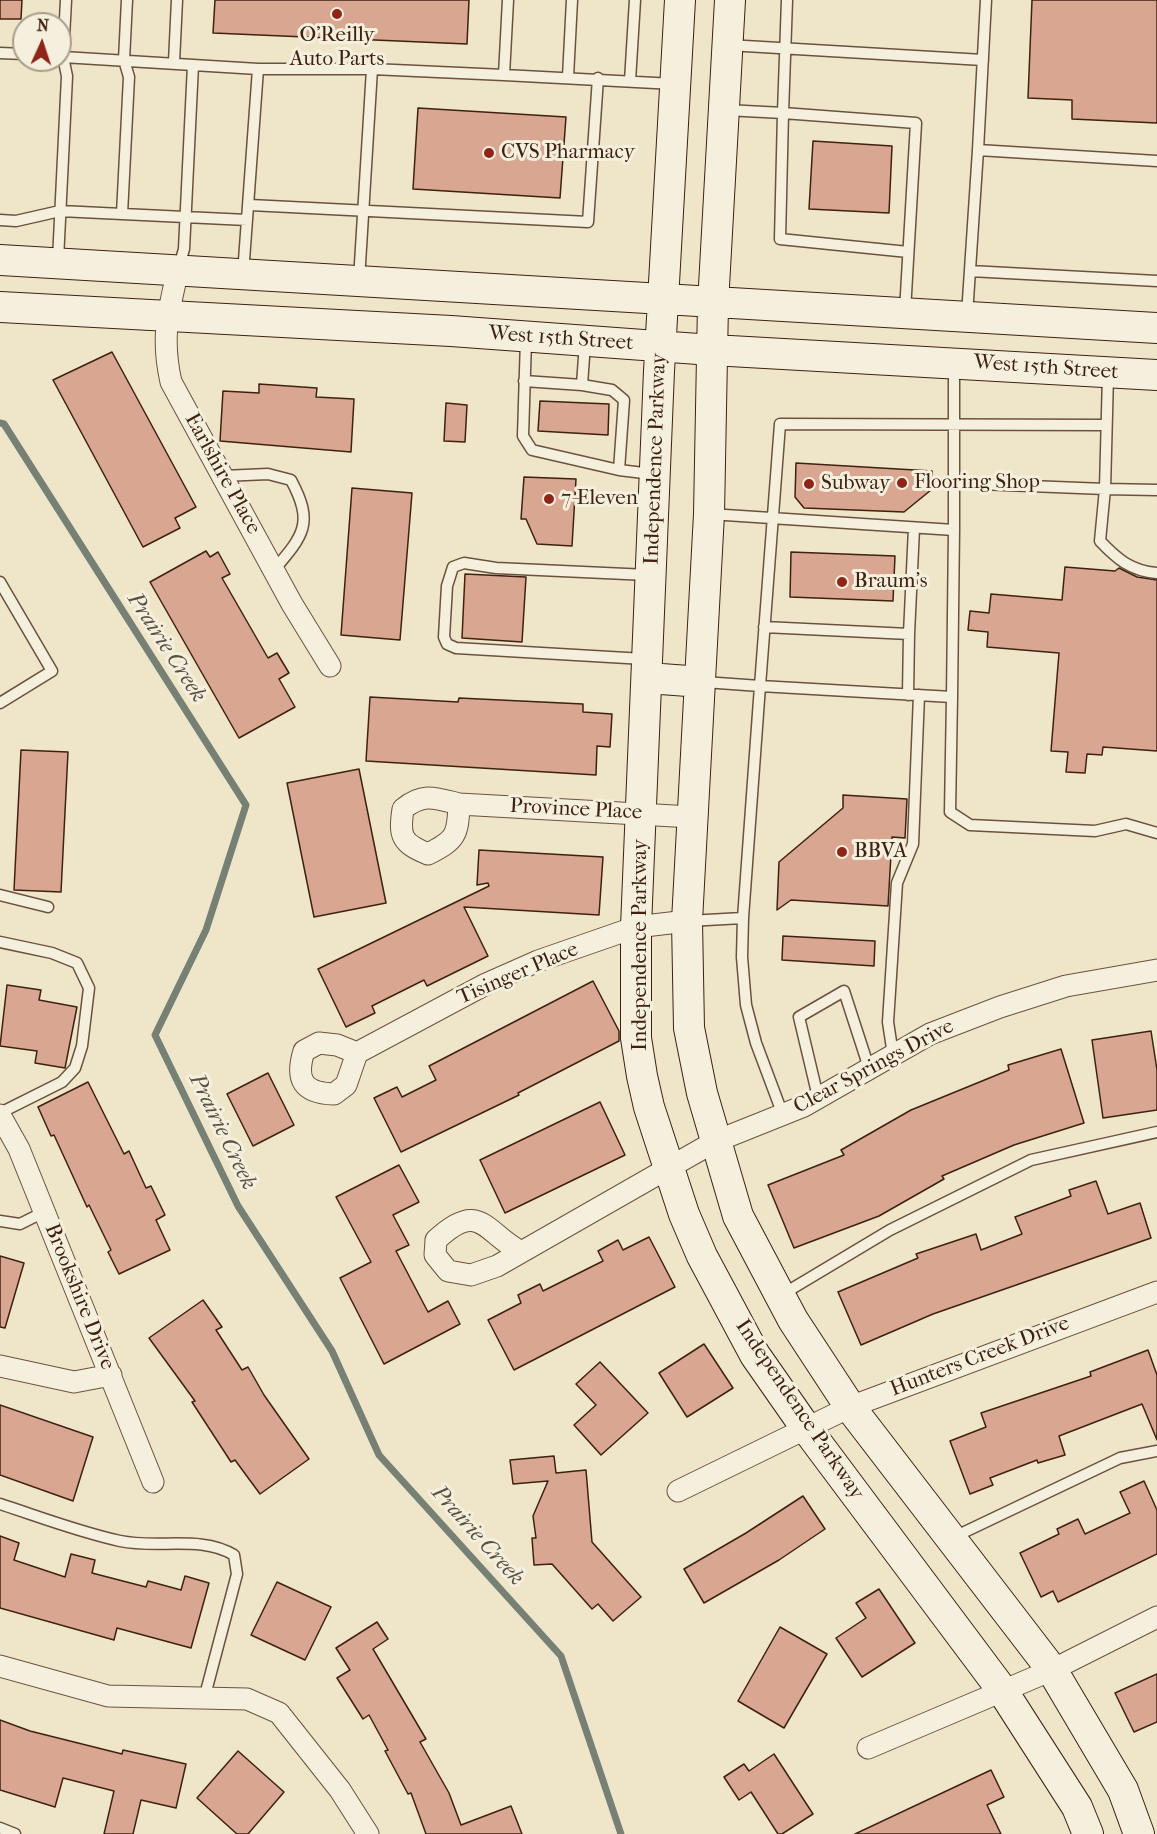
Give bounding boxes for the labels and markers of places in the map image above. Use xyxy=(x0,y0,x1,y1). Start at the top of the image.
marker: O'Reilly Auto Parts xyxy=(330,7,344,21)
place label: O'Reilly Auto Parts xyxy=(290,23,384,73)
place label: CVS Pharmacy xyxy=(501,140,635,166)
marker: CVS Pharmacy xyxy=(482,146,496,160)
place label: Flooring Shop xyxy=(914,470,1040,496)
place label: Subway xyxy=(821,471,890,497)
marker: Flooring Shop xyxy=(895,476,909,490)
marker: Subway xyxy=(802,477,816,491)
place label: 7-Eleven xyxy=(561,486,638,512)
marker: 7-Eleven xyxy=(542,492,556,506)
place label: Braum's xyxy=(854,569,928,595)
marker: Braum's xyxy=(835,575,849,589)
place label: BBVA xyxy=(854,839,907,865)
marker: BBVA xyxy=(835,845,849,859)

